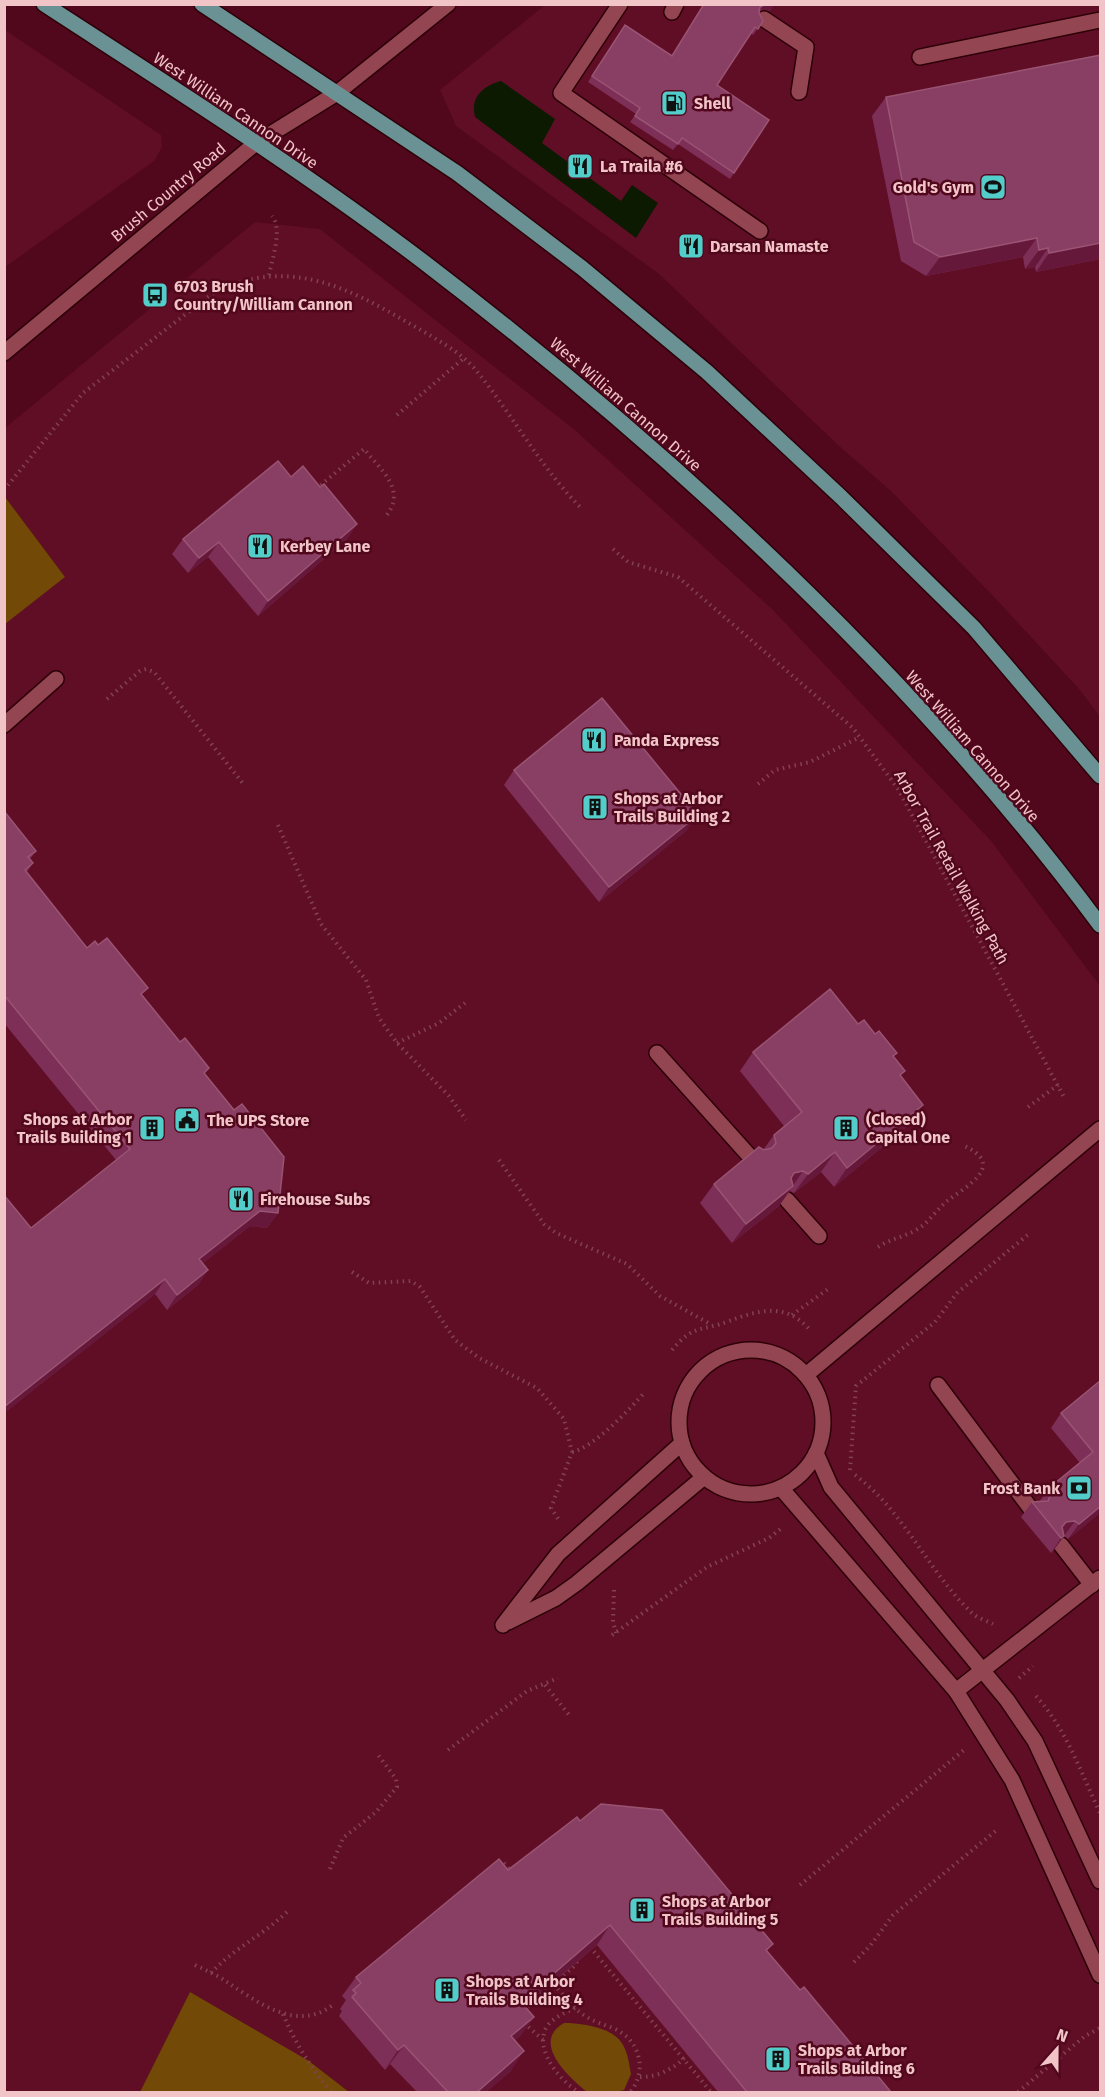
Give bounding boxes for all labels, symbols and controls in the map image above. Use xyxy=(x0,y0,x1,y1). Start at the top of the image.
street label: West William Cannon Drive xyxy=(150,48,322,173)
fuel station icon: Shell xyxy=(659,88,689,118)
place label: Shell xyxy=(694,94,731,113)
street label: Brush Country Road xyxy=(107,139,230,246)
restaurant icon: La Traila #6 xyxy=(565,151,595,181)
place label: La Traila #6 xyxy=(600,157,683,176)
sports icon: Gold's Gym xyxy=(978,172,1008,202)
place label: Gold's Gym xyxy=(893,178,974,197)
restaurant icon: Darsan Namaste xyxy=(676,231,706,261)
place label: Darsan Namaste xyxy=(710,237,829,256)
place label: 6703 Brush Country/William Cannon xyxy=(174,277,353,314)
bus stop icon: 6703 Brush Country/William Cannon xyxy=(140,280,170,310)
street label: West William Cannon Drive xyxy=(546,333,705,475)
restaurant icon: Kerbey Lane xyxy=(245,531,275,561)
place label: Kerbey Lane xyxy=(280,537,370,556)
street label: West William Cannon Drive xyxy=(902,667,1044,826)
restaurant icon: Panda Express xyxy=(579,725,609,755)
place label: Panda Express xyxy=(614,731,719,750)
street label: Arbor Trail Retail Walking Path xyxy=(890,767,1013,968)
place label: Shops at Arbor Trails Building 2 xyxy=(614,789,730,826)
building icon: Shops at Arbor Trails Building 2 xyxy=(580,792,610,822)
public building icon: The UPS Store xyxy=(172,1105,202,1135)
place label: Shops at Arbor Trails Building 1 xyxy=(17,1110,133,1147)
place label: (Closed) Capital One xyxy=(866,1110,950,1147)
place label: The UPS Store xyxy=(207,1111,310,1130)
building icon: Shops at Arbor Trails Building 1 xyxy=(137,1113,167,1143)
building icon: (Closed) Capital One xyxy=(831,1113,861,1143)
restaurant icon: Firehouse Subs xyxy=(226,1184,256,1214)
place label: Firehouse Subs xyxy=(260,1190,371,1209)
bank icon: Frost Bank xyxy=(1064,1473,1094,1503)
place label: Frost Bank xyxy=(983,1479,1060,1498)
place label: Shops at Arbor Trails Building 5 xyxy=(662,1892,779,1929)
building icon: Shops at Arbor Trails Building 5 xyxy=(627,1895,657,1925)
place label: Shops at Arbor Trails Building 4 xyxy=(466,1972,583,2009)
building icon: Shops at Arbor Trails Building 4 xyxy=(432,1975,462,2005)
north arrow xyxy=(1027,2019,1087,2079)
text: N xyxy=(1054,2025,1071,2046)
place label: Shops at Arbor Trails Building 6 xyxy=(798,2041,915,2078)
building icon: Shops at Arbor Trails Building 6 xyxy=(763,2044,793,2074)

